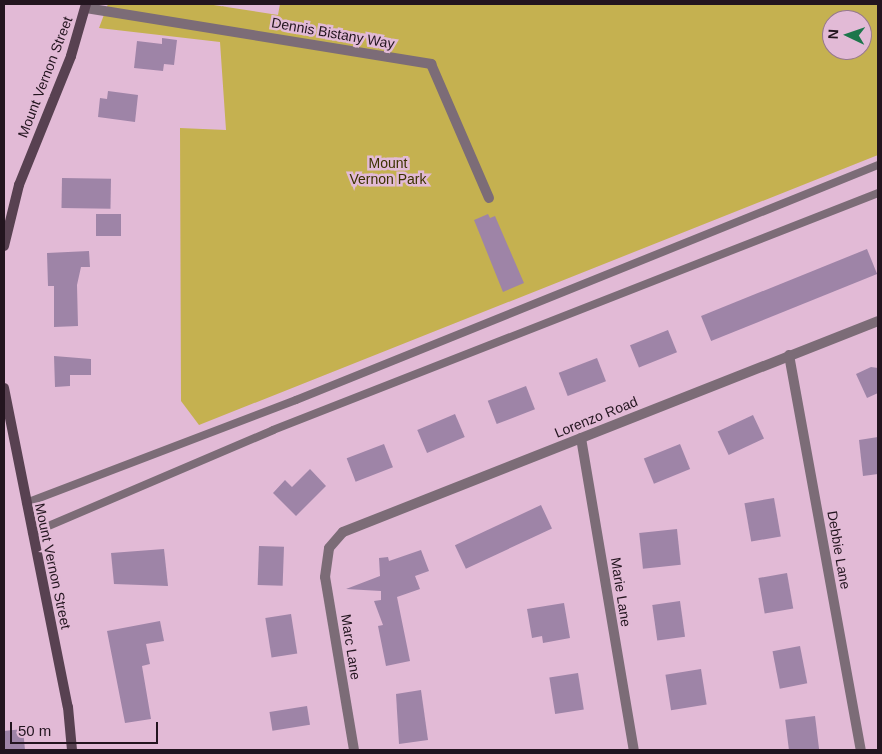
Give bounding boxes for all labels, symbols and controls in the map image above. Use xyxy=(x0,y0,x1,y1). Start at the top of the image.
north arrow xyxy=(822,10,872,60)
street label: Mount Vernon Street xyxy=(14,14,76,140)
street label: Dennis Bistany Way xyxy=(270,14,396,52)
text: N xyxy=(825,29,841,40)
park label: Mount Vernon Park xyxy=(349,155,427,188)
street label: Lorenzo Road xyxy=(552,393,640,441)
street label: Mount Vernon Street xyxy=(31,501,75,631)
street label: Debbie Lane xyxy=(824,509,854,591)
street label: Marie Lane xyxy=(607,556,635,628)
street label: Marc Lane xyxy=(338,613,364,681)
scale bar xyxy=(12,712,160,744)
text: 50 m xyxy=(18,722,51,739)

